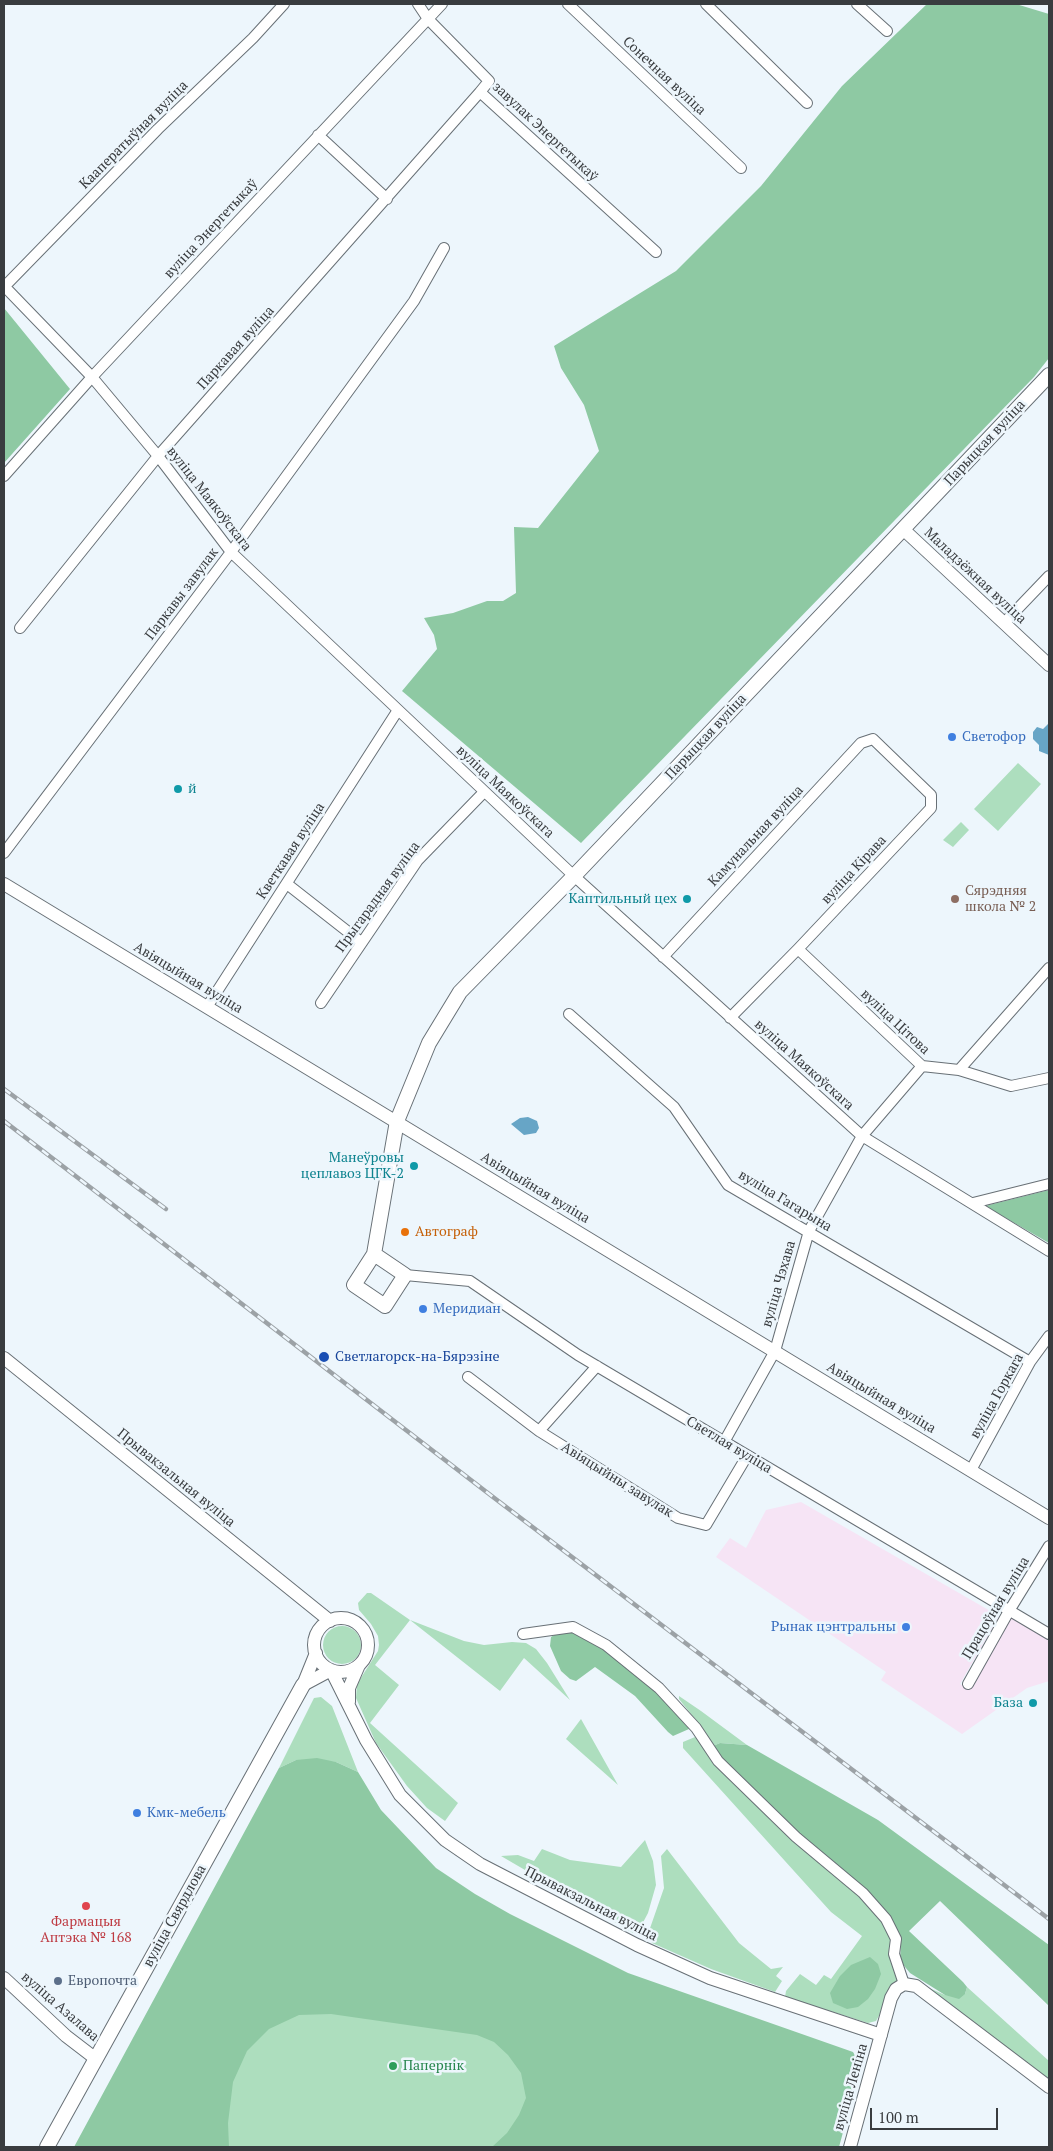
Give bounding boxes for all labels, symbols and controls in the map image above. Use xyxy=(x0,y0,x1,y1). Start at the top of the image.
street label: Сонечная вуліца xyxy=(619,33,709,119)
street label: Кааператыўная вуліца xyxy=(76,77,192,193)
street label: завулак Энергетыкаў xyxy=(489,79,601,185)
street label: вуліца Энергетыкаў xyxy=(161,176,261,282)
street label: Паркавая вуліца xyxy=(194,303,278,393)
street label: Парыцкая вуліца xyxy=(941,397,1029,489)
street label: вуліца Маякоўскага xyxy=(163,443,255,555)
street label: Маладзёжная вуліца xyxy=(920,524,1030,628)
street label: Паркавы завулак xyxy=(142,545,222,643)
street label: Парыцкая вуліца xyxy=(662,691,750,783)
place label: Светофор xyxy=(962,729,1026,745)
marker: Светофор xyxy=(946,731,958,743)
street label: вуліца Маякоўскага xyxy=(453,742,557,842)
place label: й xyxy=(188,781,197,797)
street label: Камунальная вуліца xyxy=(705,782,807,890)
marker: й xyxy=(172,783,184,795)
street label: Кветкавая вуліца xyxy=(253,799,329,903)
street label: вуліца Кірава xyxy=(818,832,890,908)
street label: Прыгарадная вуліца xyxy=(332,838,424,956)
place label: Сярэдняя школа № 2 xyxy=(965,883,1036,916)
place label: Каптильный цех xyxy=(568,891,677,907)
marker: Каптильный цех xyxy=(681,893,693,905)
marker: Сярэдняя школа № 2 xyxy=(949,893,961,905)
street label: Авіяцыйная вуліца xyxy=(130,939,246,1017)
street label: вуліца Цітова xyxy=(857,986,933,1058)
street label: вуліца Маякоўскага xyxy=(751,1016,857,1114)
street label: Авіяцыйная вуліца xyxy=(477,1149,593,1227)
place label: Манеўровы цеплавоз ЦГК-2 xyxy=(301,1150,404,1182)
marker: Манеўровы цеплавоз ЦГК-2 xyxy=(408,1160,420,1172)
street label: вуліца Гагарына xyxy=(735,1167,835,1235)
place label: Автограф xyxy=(415,1224,478,1240)
marker: Автограф xyxy=(399,1226,411,1238)
street label: вуліца Чэхава xyxy=(759,1239,799,1329)
place label: Меридиан xyxy=(433,1301,501,1317)
marker: Меридиан xyxy=(417,1303,429,1315)
place label: Светлагорск-на-Бярэзіне xyxy=(335,1349,500,1365)
marker: Светлагорск-на-Бярэзіне xyxy=(317,1350,331,1364)
street label: вуліца Горкага xyxy=(967,1350,1027,1442)
street label: Авіяцыйная вуліца xyxy=(823,1359,939,1437)
street label: Светлая вуліца xyxy=(683,1413,775,1477)
street label: Прывакзальная вуліца xyxy=(114,1425,238,1531)
street label: Авіяцыйны завулак xyxy=(558,1439,676,1521)
street label: Працоўная вуліца xyxy=(959,1554,1033,1662)
place label: Рынак цэнтральны xyxy=(771,1619,896,1635)
marker: Рынак цэнтральны xyxy=(900,1621,912,1633)
place label: База xyxy=(994,1695,1023,1711)
marker: База xyxy=(1027,1697,1039,1709)
place label: Кмк-мебель xyxy=(147,1805,226,1821)
marker: Кмк-мебель xyxy=(131,1807,143,1819)
street label: вуліца Свярдлова xyxy=(140,1862,210,1970)
street label: Прывакзальная вуліца xyxy=(522,1863,660,1945)
marker: Фармацыя Аптэка № 168 xyxy=(80,1900,92,1912)
place label: Фармацыя Аптэка № 168 xyxy=(40,1914,132,1946)
street label: вуліца Азалава xyxy=(18,1969,102,2045)
place label: Европочта xyxy=(68,1973,137,1989)
marker: Европочта xyxy=(52,1975,64,1987)
street label: вуліца Леніна xyxy=(831,2042,871,2132)
place label: Папернік xyxy=(403,2058,464,2074)
marker: Папернік xyxy=(387,2060,399,2072)
scale bar xyxy=(873,2098,1000,2130)
text: 100 m xyxy=(878,2107,919,2127)

